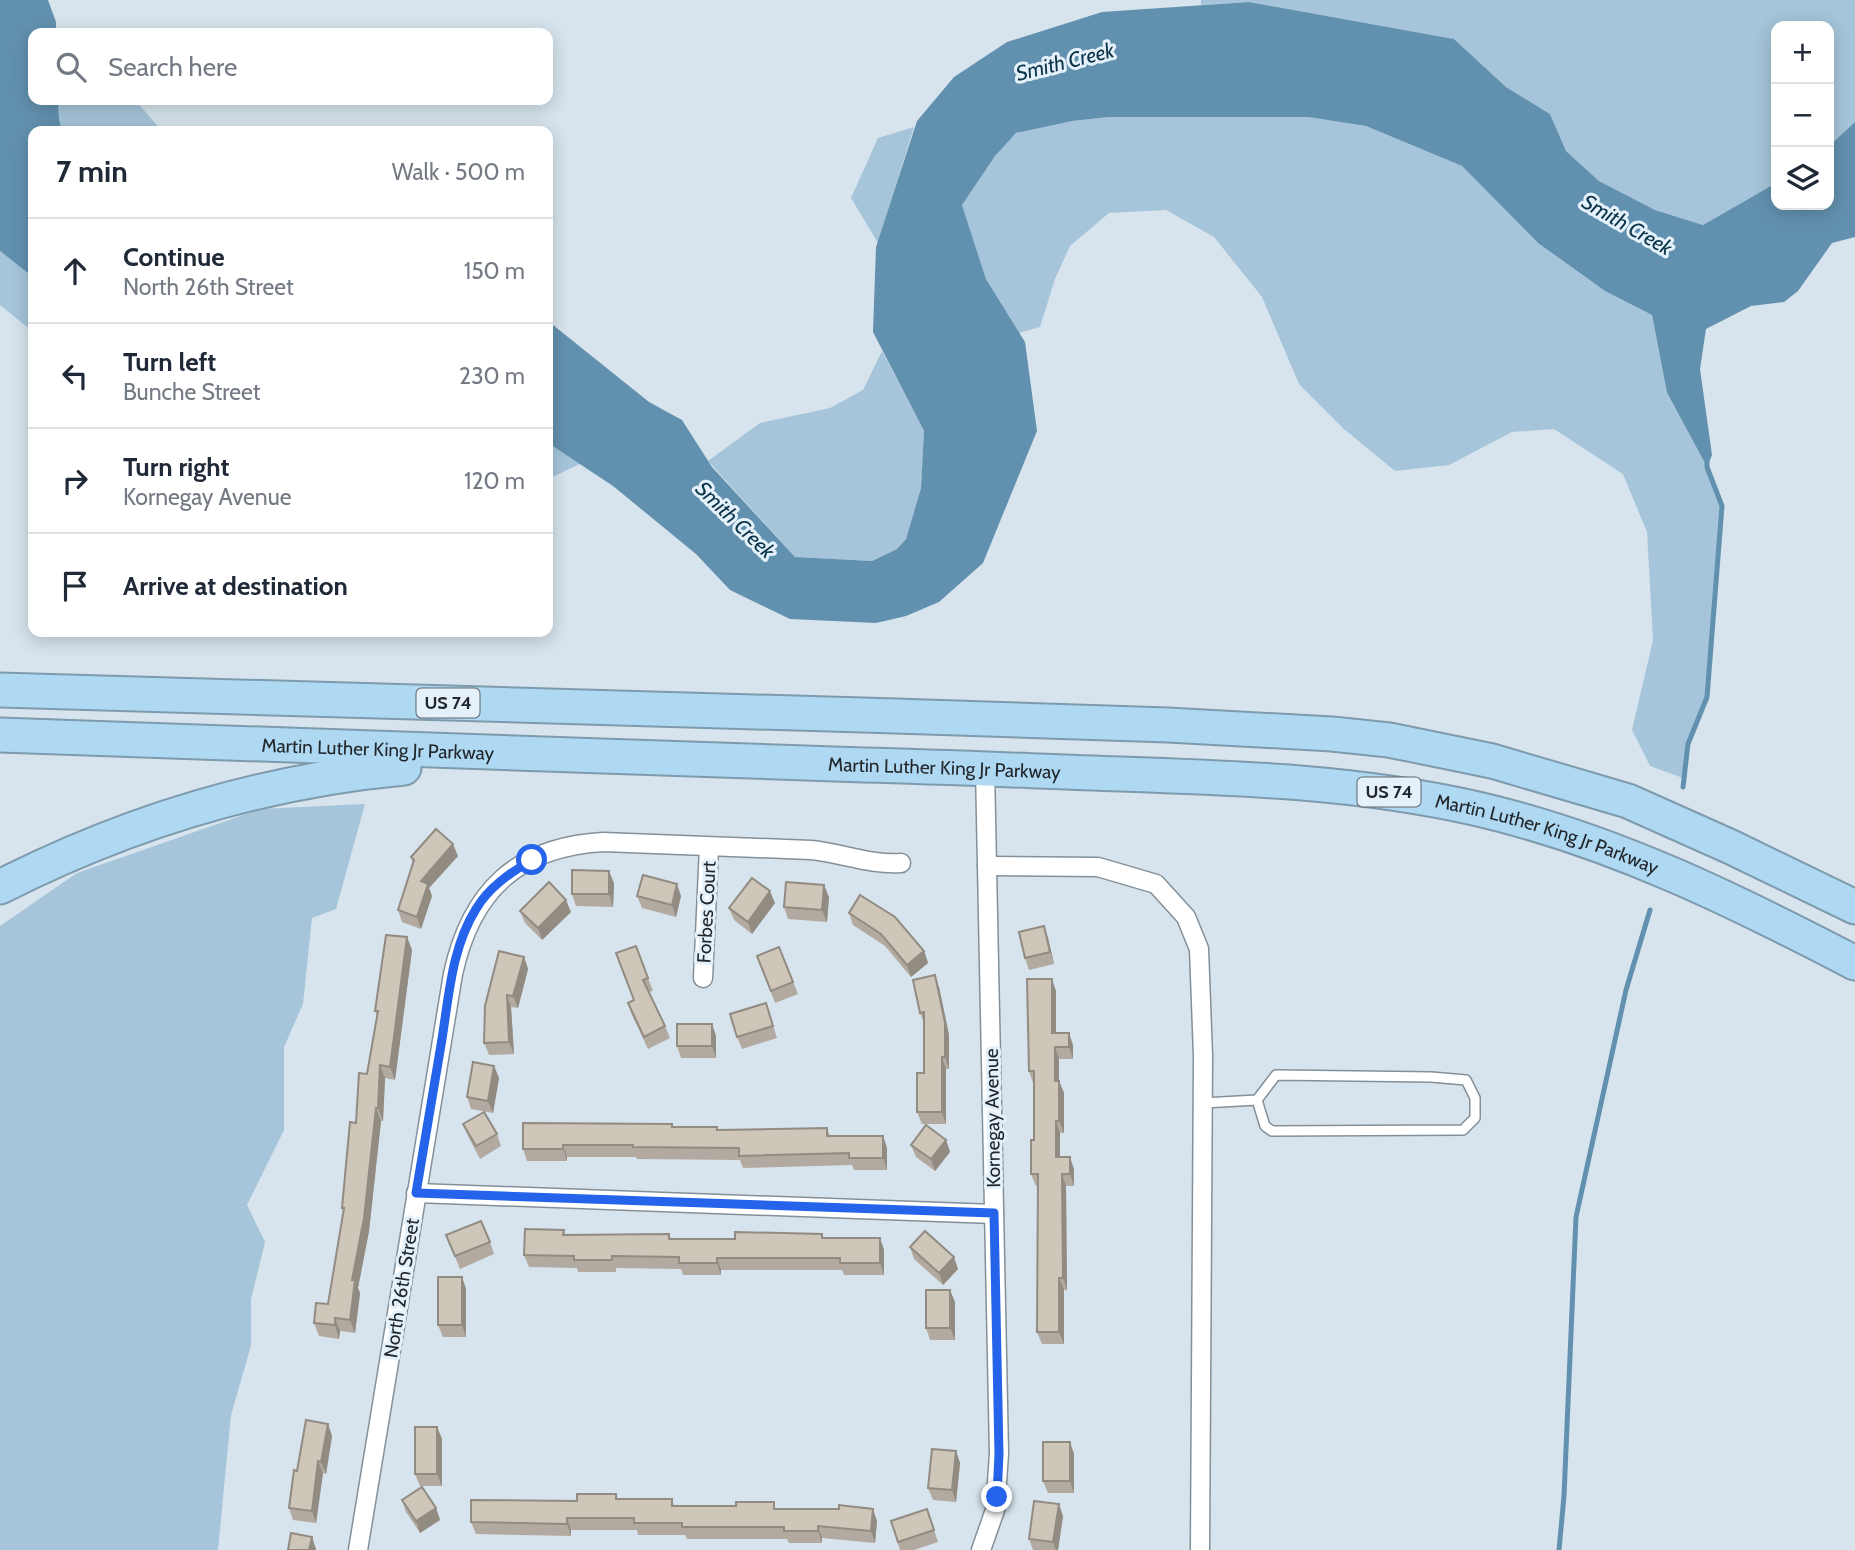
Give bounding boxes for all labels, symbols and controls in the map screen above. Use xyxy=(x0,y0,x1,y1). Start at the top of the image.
map controls xyxy=(1771,21,1834,210)
button: + xyxy=(1771,21,1834,84)
search box xyxy=(28,28,553,105)
water label: Smith Creek xyxy=(1013,37,1117,86)
icon: search xyxy=(52,48,90,86)
text: Search here xyxy=(108,51,237,83)
button: − xyxy=(1771,84,1834,147)
button: layers xyxy=(1771,147,1834,210)
text: 7 min xyxy=(56,153,128,190)
text: Walk · 500 m xyxy=(392,158,525,186)
water label: Smith Creek xyxy=(1578,189,1678,261)
text: Continue xyxy=(123,241,225,273)
icon: ahead xyxy=(56,252,94,290)
text: 150 m xyxy=(464,257,525,285)
text: North 26th Street xyxy=(123,273,294,301)
text: Turn left xyxy=(123,346,216,378)
icon: left xyxy=(56,357,94,395)
text: 230 m xyxy=(459,362,525,390)
text: Bunche Street xyxy=(123,378,261,406)
text: Turn right xyxy=(123,451,229,483)
icon: right xyxy=(56,462,94,500)
text: 120 m xyxy=(464,467,525,495)
water label: Smith Creek xyxy=(691,476,781,564)
text: Kornegay Avenue xyxy=(123,483,292,511)
icon: arrive xyxy=(56,567,94,605)
text: Arrive at destination xyxy=(123,570,348,602)
road number: US 74 xyxy=(416,688,480,718)
street label: Martin Luther King Jr Parkway xyxy=(261,734,495,765)
street label: Martin Luther King Jr Parkway xyxy=(828,753,1061,784)
road number: US 74 xyxy=(1358,778,1420,806)
street label: Martin Luther King Jr Parkway xyxy=(1433,789,1662,879)
route start xyxy=(516,844,547,875)
street label: Forbes Court xyxy=(692,860,721,964)
street label: Kornegay Avenue xyxy=(980,1048,1005,1188)
street label: North 26th Street xyxy=(379,1216,424,1360)
route end xyxy=(981,1481,1012,1512)

